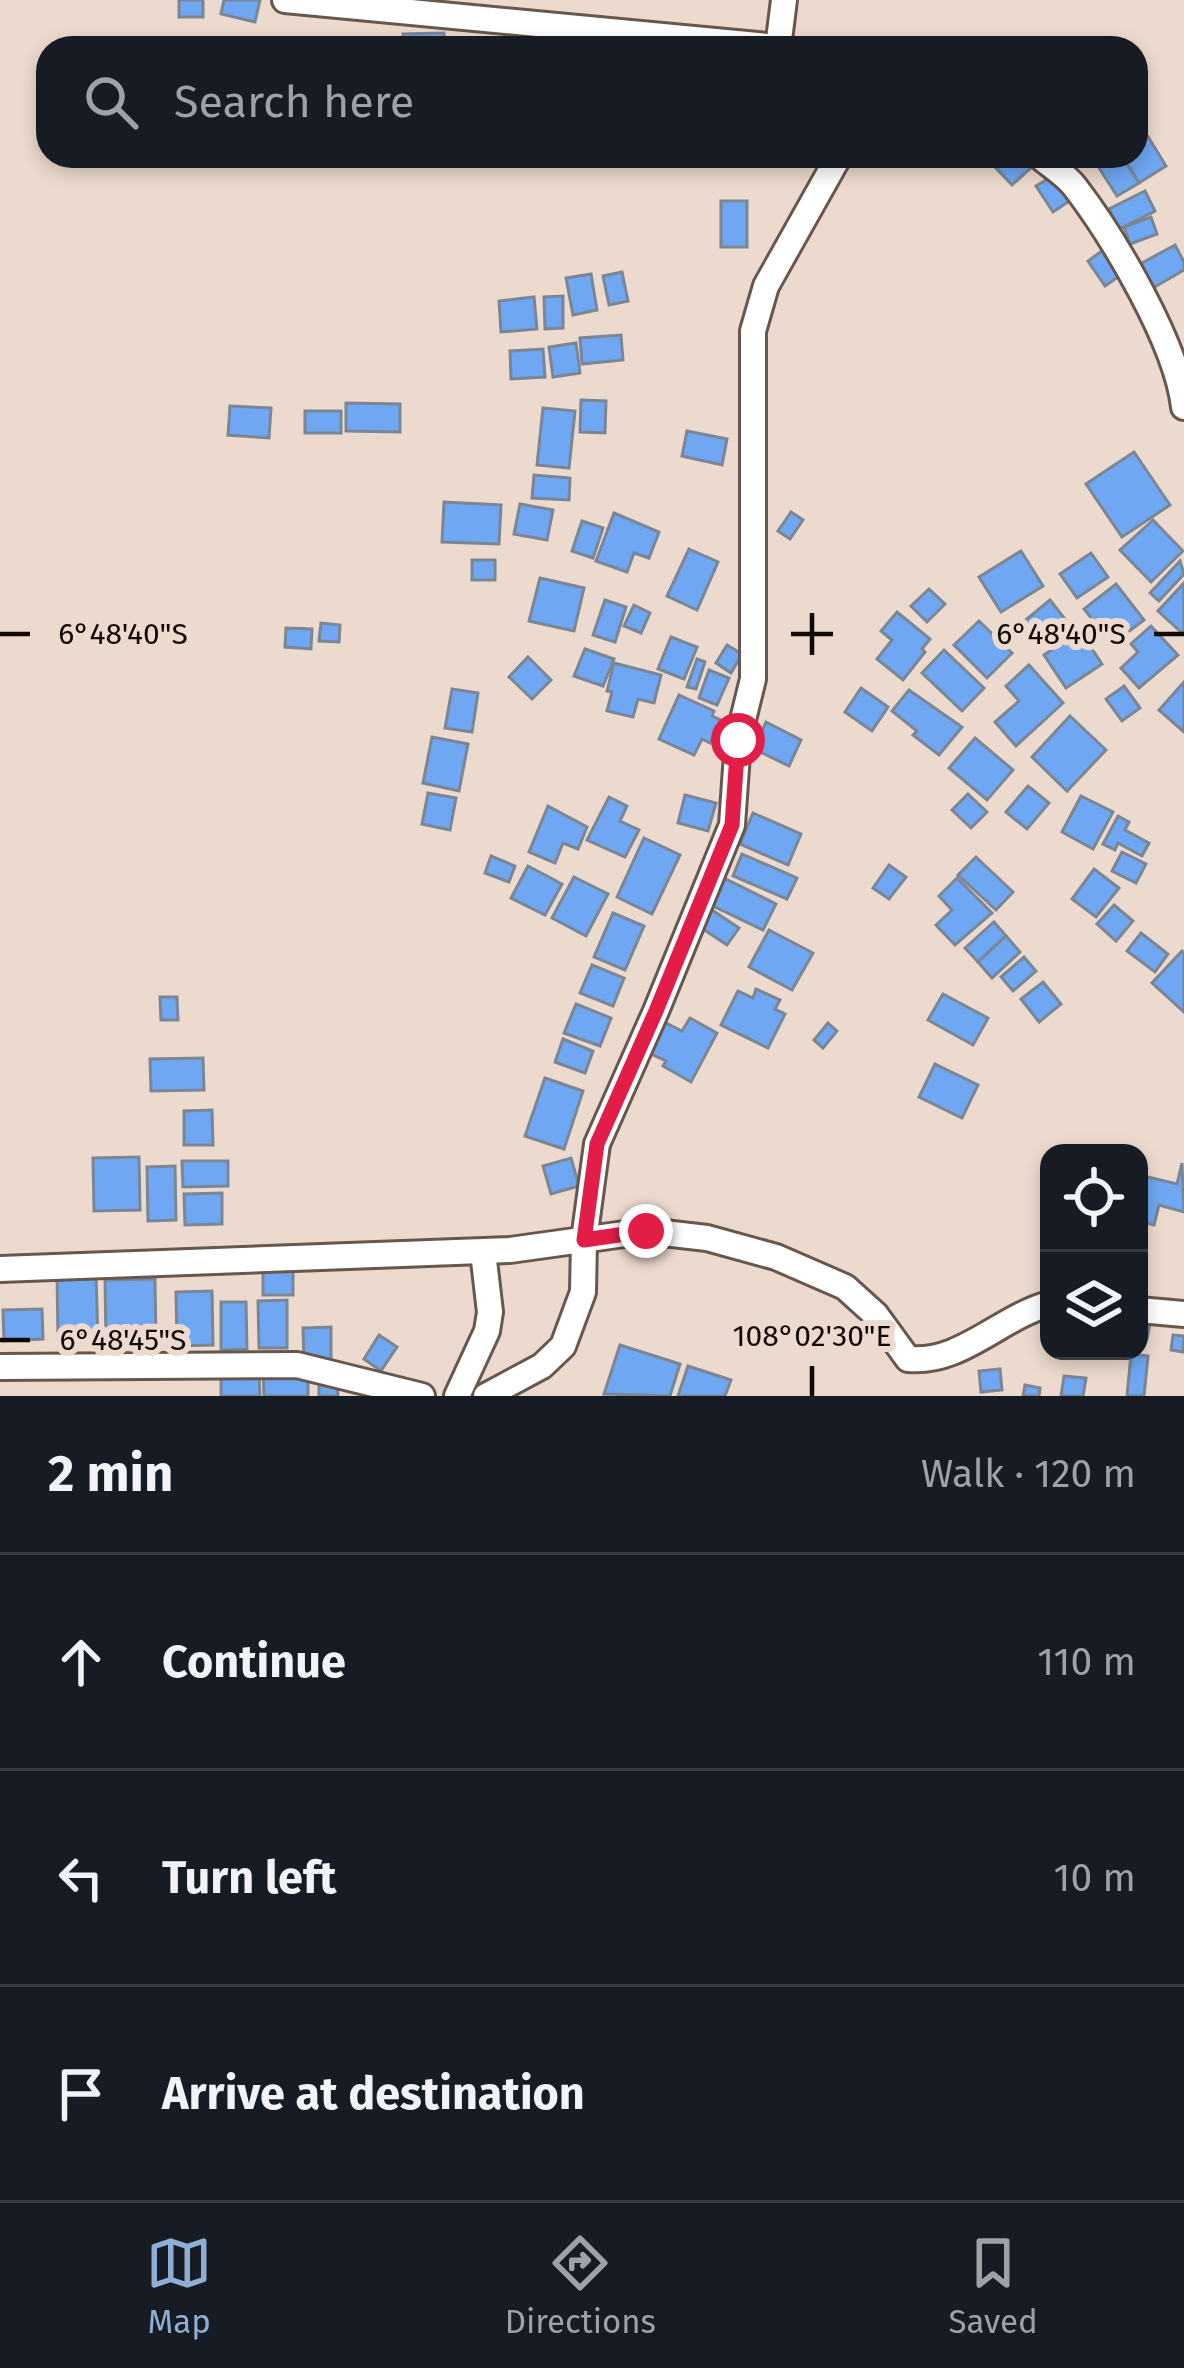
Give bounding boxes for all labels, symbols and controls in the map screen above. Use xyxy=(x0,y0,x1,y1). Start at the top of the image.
search box xyxy=(36,36,1148,168)
icon: search xyxy=(78,69,144,135)
text: Search here xyxy=(174,75,414,129)
text: 6°48'40"S xyxy=(58,616,188,652)
text: 6°48'40"S xyxy=(996,616,1126,652)
route start xyxy=(711,713,765,767)
map controls xyxy=(1040,1144,1148,1360)
button: locate xyxy=(1040,1144,1148,1252)
route end xyxy=(619,1204,673,1258)
button: layers xyxy=(1040,1252,1148,1360)
text: 108°02'30"E xyxy=(732,1318,892,1354)
text: 6°48'45"S xyxy=(60,1322,186,1358)
text: 2 min xyxy=(48,1443,173,1505)
text: Walk · 120 m xyxy=(921,1451,1136,1497)
icon: ahead xyxy=(48,1629,114,1695)
text: Continue xyxy=(162,1635,346,1689)
text: 110 m xyxy=(1037,1639,1136,1685)
icon: left xyxy=(48,1845,114,1911)
text: Turn left xyxy=(162,1851,336,1905)
text: 10 m xyxy=(1054,1855,1136,1901)
icon: arrive xyxy=(48,2061,114,2127)
text: Arrive at destination xyxy=(162,2067,585,2121)
tab: Map xyxy=(146,2230,212,2342)
tab: Directions xyxy=(505,2230,656,2342)
tab: Saved xyxy=(948,2230,1038,2342)

